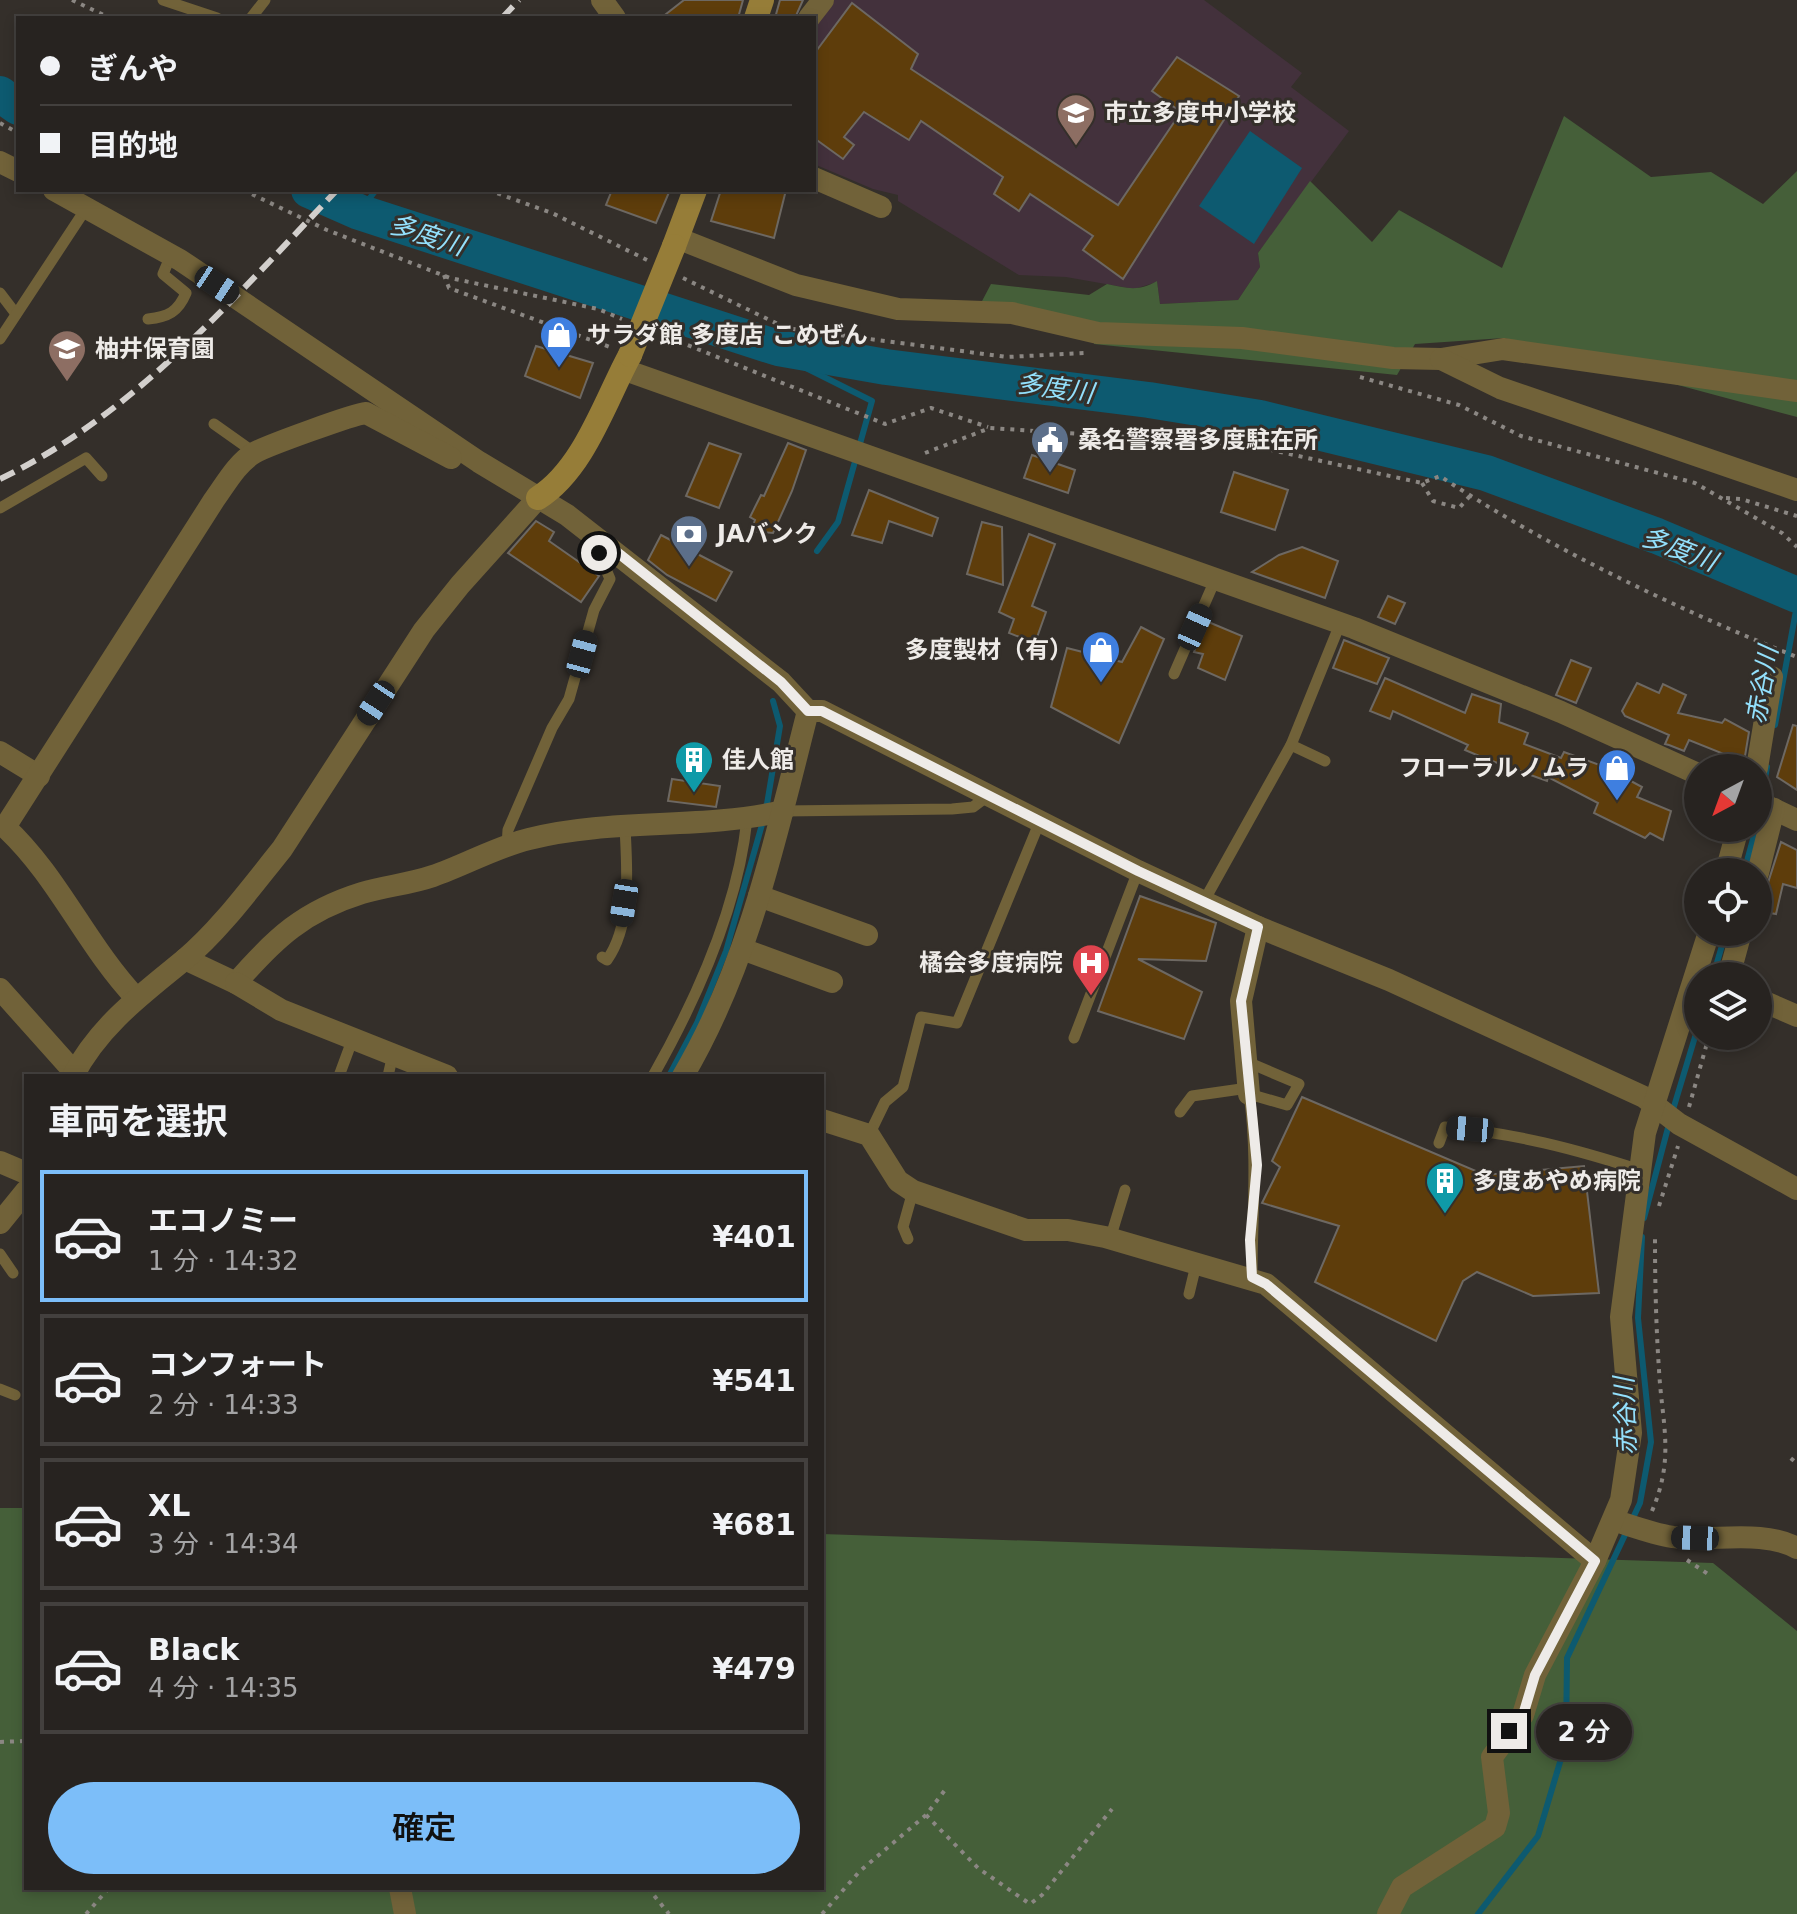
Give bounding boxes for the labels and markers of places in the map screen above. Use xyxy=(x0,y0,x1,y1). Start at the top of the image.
school or university icon: 市立多度中小学校 xyxy=(1055,92,1097,147)
place label: 市立多度中小学校 xyxy=(1104,99,1296,127)
shop icon: サラダ館 多度店 こめぜん xyxy=(538,314,580,369)
place label: サラダ館 多度店 こめぜん xyxy=(587,321,868,349)
school or university icon: 柚井保育園 xyxy=(46,328,88,383)
place label: 柚井保育園 xyxy=(95,335,215,363)
public building icon: 桑名警察署多度駐在所 xyxy=(1029,419,1071,474)
place label: 桑名警察署多度駐在所 xyxy=(1078,426,1318,454)
bank icon: JAバンク xyxy=(668,513,710,568)
place label: JAバンク xyxy=(715,520,818,548)
shop icon: 多度製材（有） xyxy=(1080,629,1122,684)
place label: 多度製材（有） xyxy=(905,636,1073,664)
building icon: 佳人館 xyxy=(673,739,715,794)
place label: 佳人館 xyxy=(722,746,794,774)
shop icon: フローラルノムラ xyxy=(1596,747,1638,802)
place label: フローラルノムラ xyxy=(1398,754,1589,782)
hospital icon: 橘会多度病院 xyxy=(1070,942,1112,997)
place label: 橘会多度病院 xyxy=(919,949,1063,977)
building icon: 多度あやめ病院 xyxy=(1424,1160,1466,1215)
place label: 多度あやめ病院 xyxy=(1473,1167,1641,1195)

